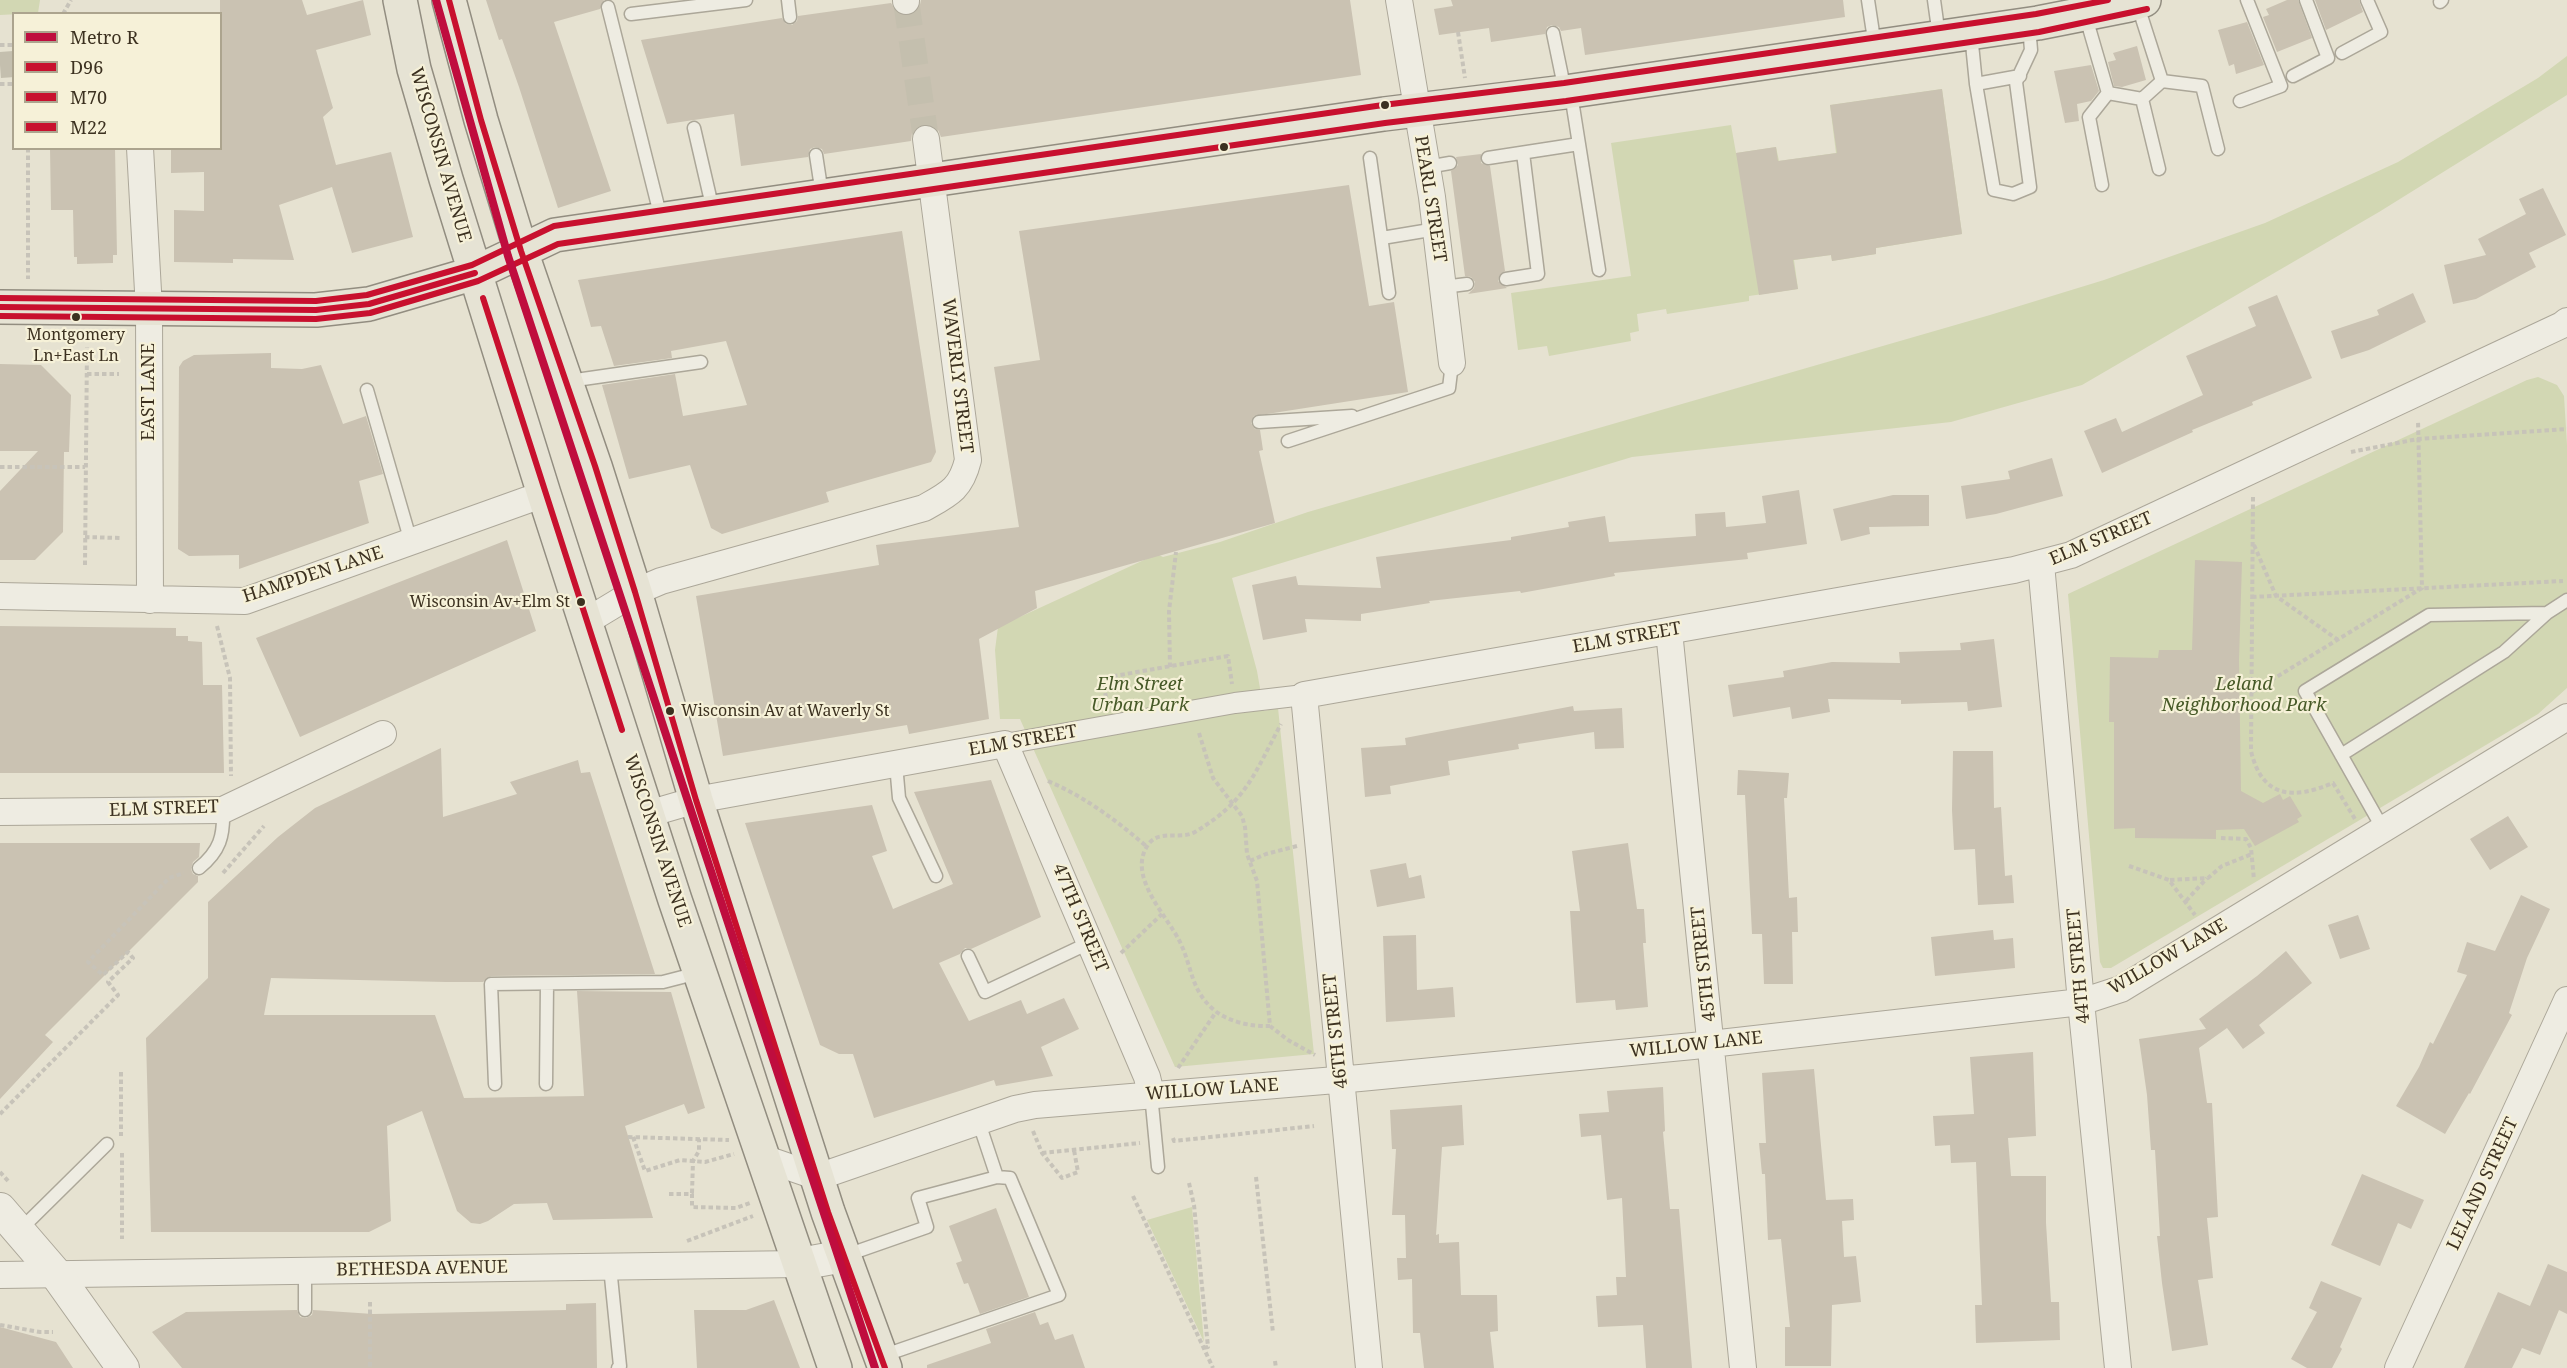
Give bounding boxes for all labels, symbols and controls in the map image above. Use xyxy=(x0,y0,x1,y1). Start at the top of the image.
legend xyxy=(12,12,222,150)
text: Metro R xyxy=(70,25,138,49)
text: D96 xyxy=(70,55,103,79)
street label: WISCONSIN AVENUE xyxy=(405,65,475,245)
text: M70 xyxy=(70,85,107,109)
unlabelled marker xyxy=(1379,99,1391,111)
text: M22 xyxy=(70,115,107,139)
street label: PEARL STREET xyxy=(1409,134,1451,264)
unlabelled marker xyxy=(1218,141,1230,153)
street label: WAVERLY STREET xyxy=(937,297,977,455)
marker: Montgomery Ln+East Ln xyxy=(70,311,82,323)
place label: Montgomery Ln+East Ln xyxy=(27,325,125,363)
street label: EAST LANE xyxy=(138,343,160,441)
street label: ELM STREET xyxy=(2046,508,2156,570)
street label: HAMPDEN LANE xyxy=(240,542,386,608)
place label: Wisconsin Av+Elm St xyxy=(410,592,570,612)
marker: Wisconsin Av+Elm St xyxy=(575,596,587,608)
street label: ELM STREET xyxy=(1571,618,1683,658)
park label: Elm Street Urban Park xyxy=(1091,674,1189,716)
park label: Leland Neighborhood Park xyxy=(2162,674,2326,716)
place label: Wisconsin Av at Waverly St xyxy=(681,701,889,721)
marker: Wisconsin Av at Waverly St xyxy=(664,705,676,717)
street label: ELM STREET xyxy=(967,721,1079,761)
street label: WISCONSIN AVENUE xyxy=(619,752,695,930)
street label: ELM STREET xyxy=(109,796,219,822)
street label: 47TH STREET xyxy=(1047,860,1113,976)
street label: 45TH STREET xyxy=(1687,905,1721,1023)
street label: 44TH STREET xyxy=(2063,907,2095,1025)
street label: WILLOW LANE xyxy=(2105,914,2231,1000)
street label: 46TH STREET xyxy=(1319,972,1353,1090)
street label: WILLOW LANE xyxy=(1629,1027,1763,1063)
street label: WILLOW LANE xyxy=(1145,1075,1279,1105)
street label: LELAND STREET xyxy=(2443,1114,2523,1254)
street label: BETHESDA AVENUE xyxy=(336,1257,508,1281)

